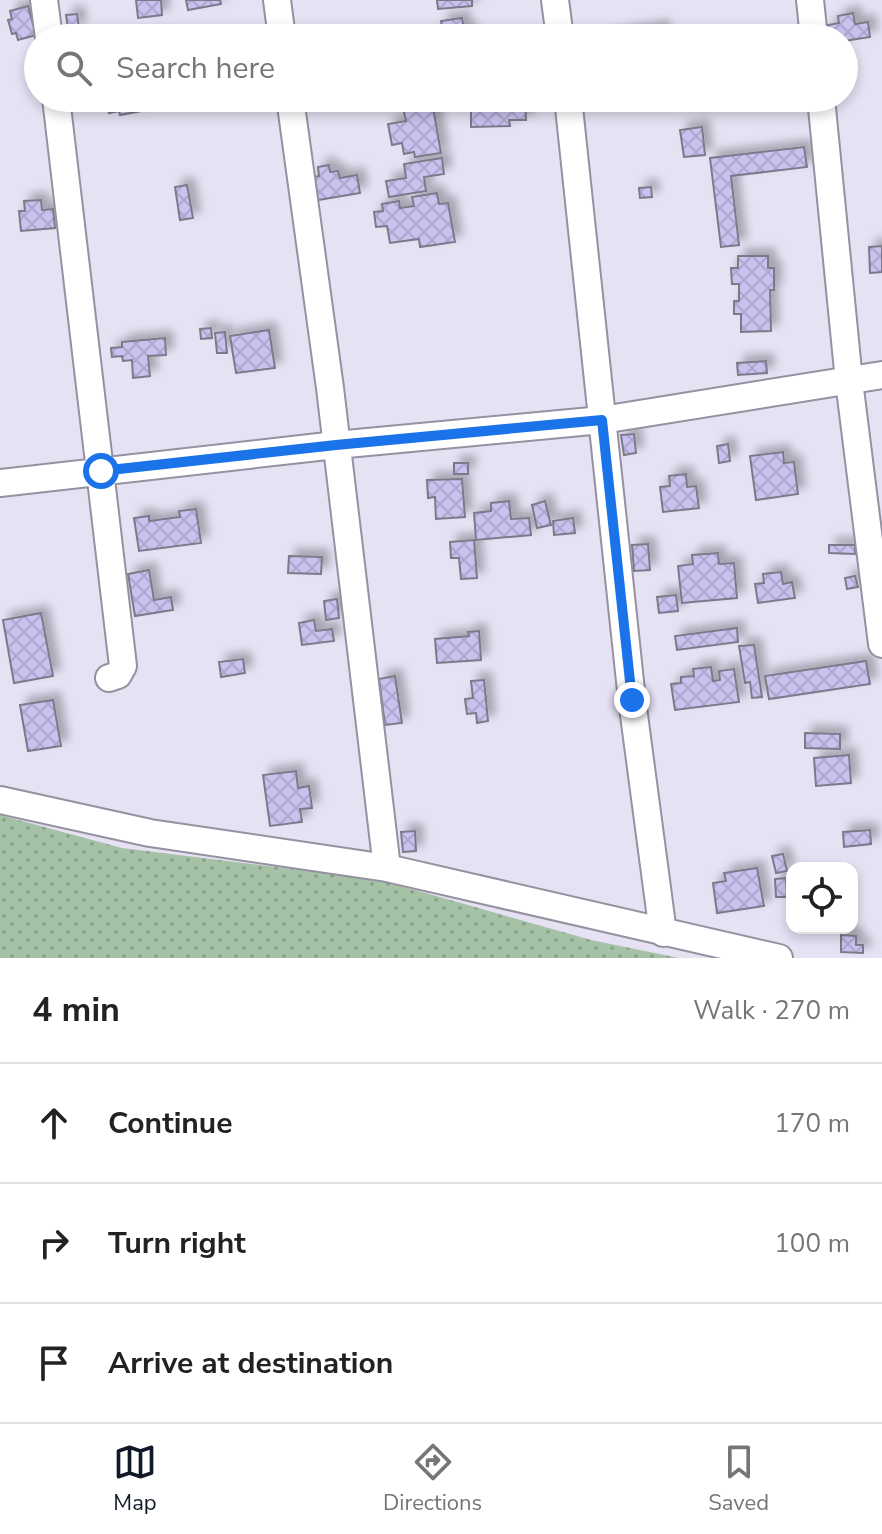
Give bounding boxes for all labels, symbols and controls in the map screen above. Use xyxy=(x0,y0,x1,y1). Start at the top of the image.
search box xyxy=(24,24,858,112)
icon: search xyxy=(52,46,96,90)
text: Search here xyxy=(116,48,275,89)
route start xyxy=(83,453,119,489)
route end xyxy=(614,682,650,718)
map controls xyxy=(786,862,858,934)
button: locate xyxy=(786,862,858,934)
text: 4 min xyxy=(32,987,120,1033)
text: Walk · 270 m xyxy=(693,993,850,1028)
icon: ahead xyxy=(32,1101,76,1145)
text: Continue xyxy=(108,1103,233,1144)
text: 170 m xyxy=(774,1106,850,1141)
icon: right xyxy=(32,1221,76,1265)
text: Turn right xyxy=(108,1223,246,1264)
text: 100 m xyxy=(774,1226,850,1261)
icon: arrive xyxy=(32,1341,76,1385)
text: Arrive at destination xyxy=(108,1343,393,1384)
tab: Map xyxy=(113,1440,157,1518)
tab: Directions xyxy=(383,1440,482,1518)
tab: Saved xyxy=(708,1440,769,1518)

